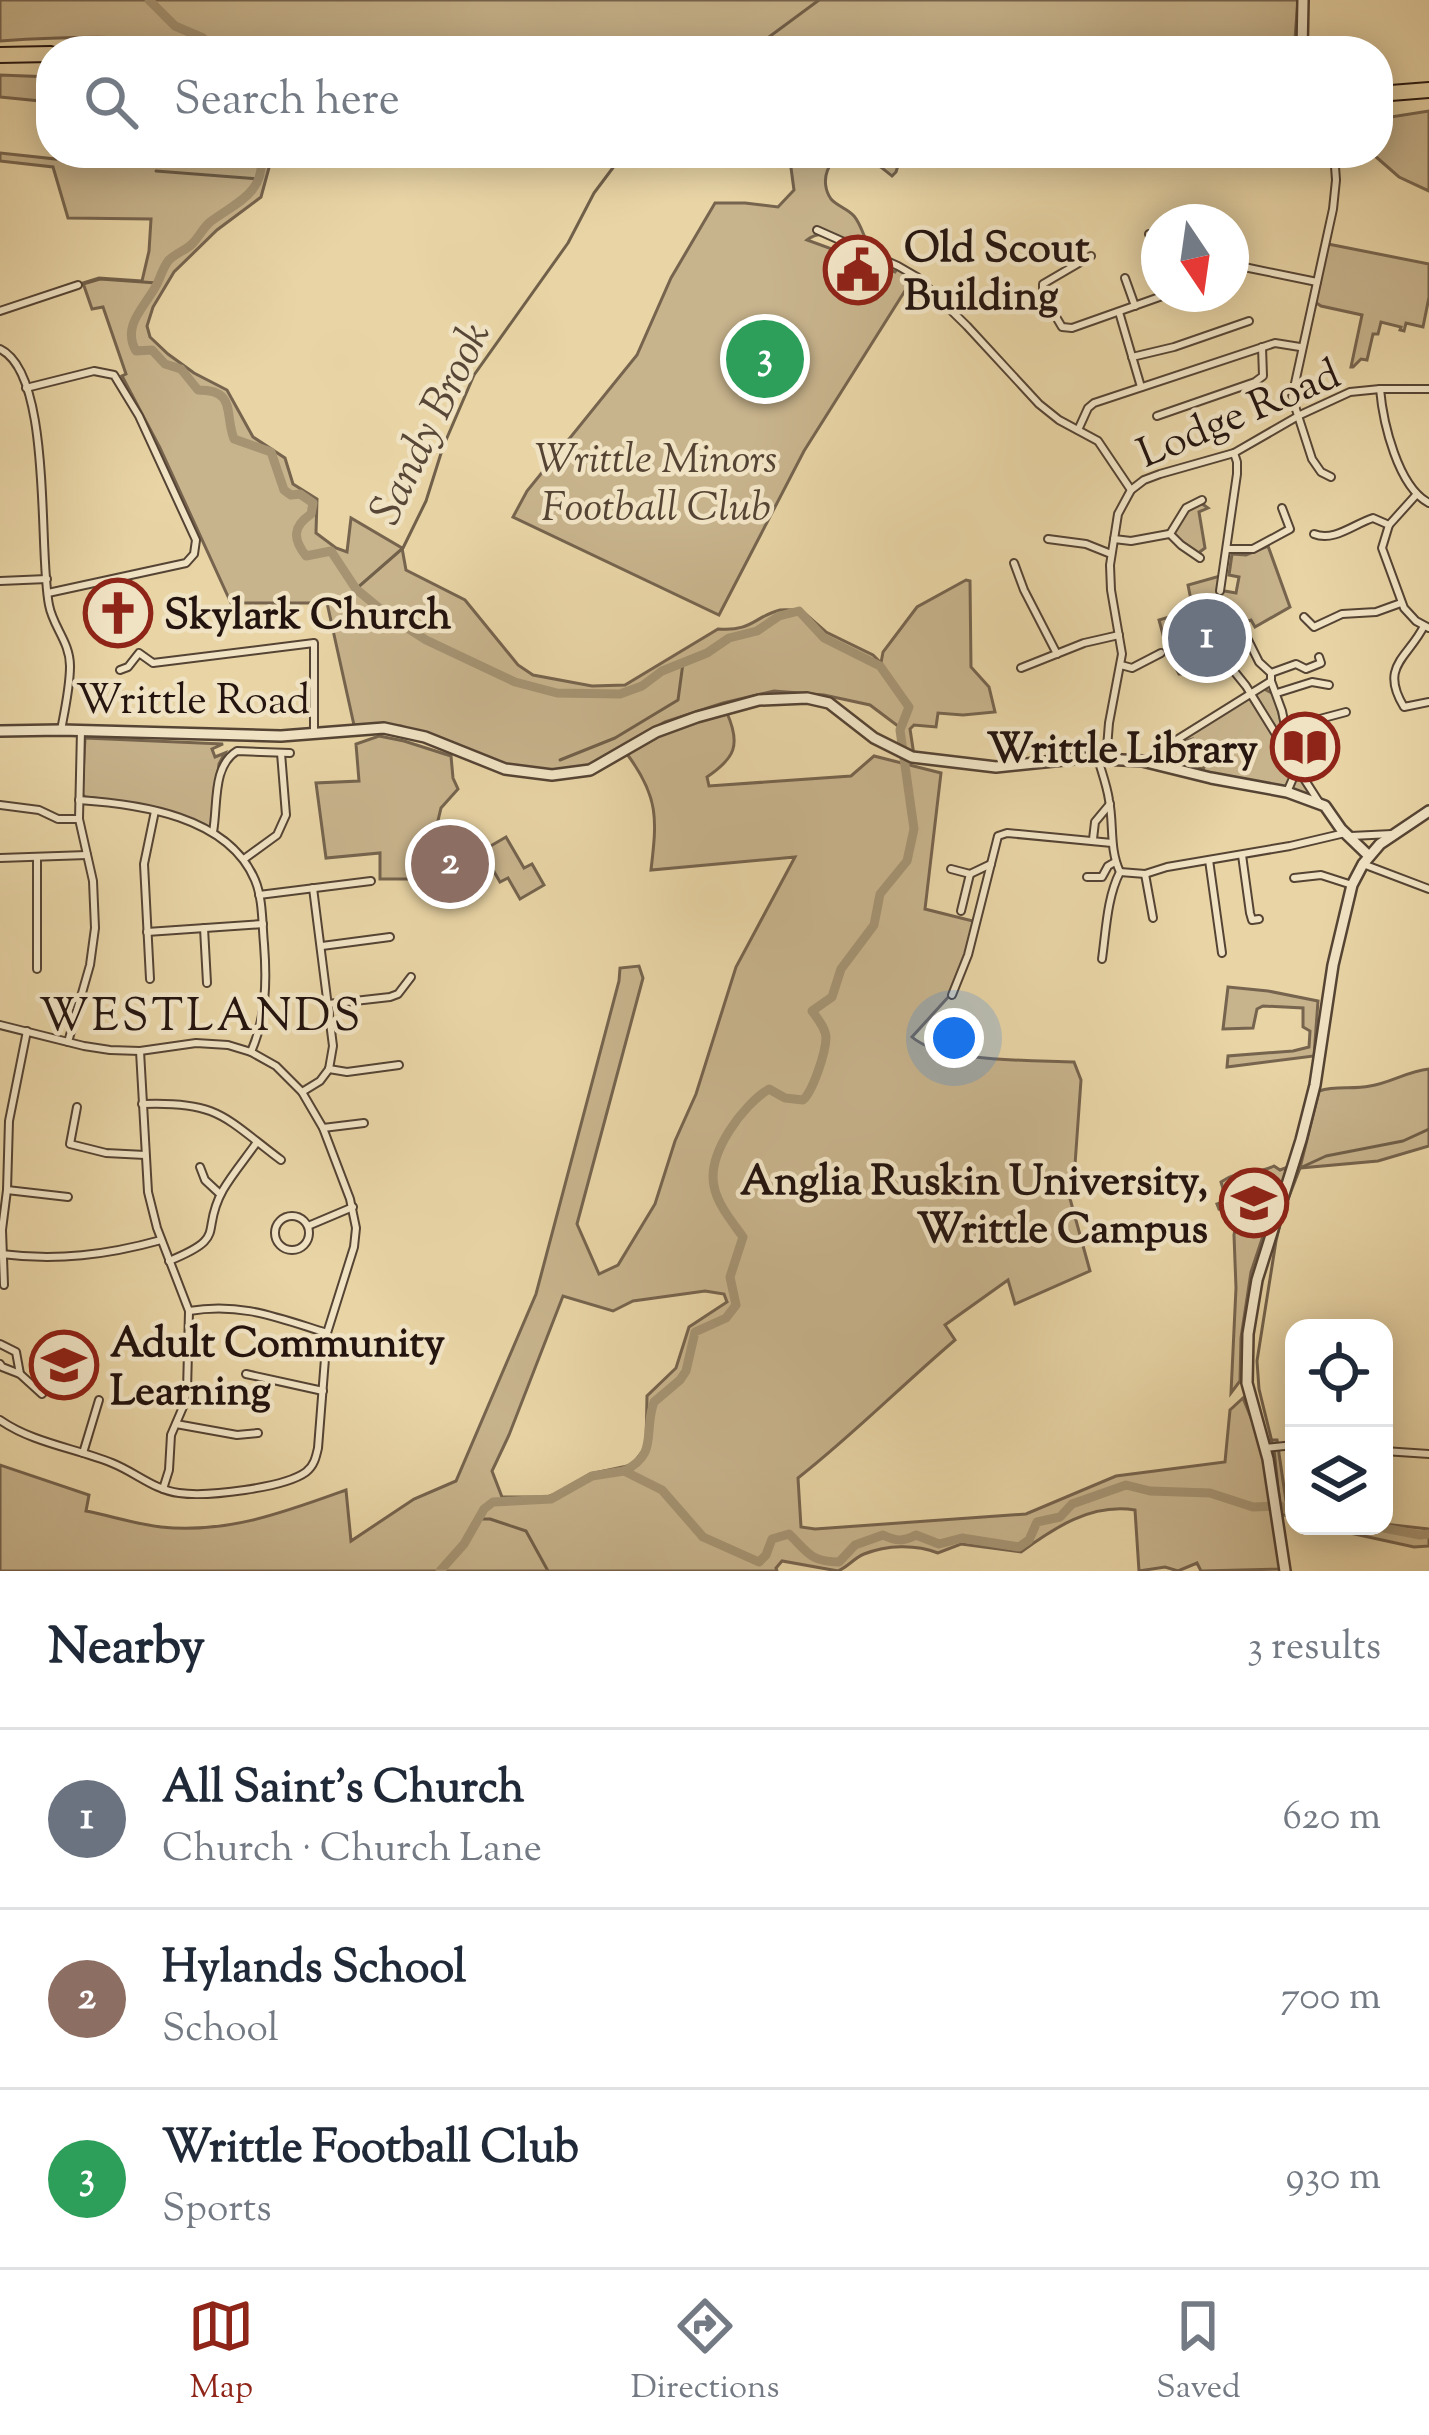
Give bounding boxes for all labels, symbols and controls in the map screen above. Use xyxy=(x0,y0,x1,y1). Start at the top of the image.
search box xyxy=(36,36,1393,168)
icon: search xyxy=(78,69,144,135)
text: Search here xyxy=(174,70,400,135)
north arrow xyxy=(1141,204,1249,312)
place label: Old Scout Building xyxy=(904,221,1090,329)
public building icon: Old Scout Building xyxy=(823,235,893,305)
water label: Sandy Brook xyxy=(356,312,510,537)
pin: 3 xyxy=(726,314,804,404)
street label: Lodge Road xyxy=(1129,347,1351,486)
park label: Writtle Minors Football Club xyxy=(535,432,777,540)
church icon: Skylark Church xyxy=(83,578,153,648)
place label: Skylark Church xyxy=(164,588,452,648)
pin: 1 xyxy=(1168,593,1246,683)
street label: Writtle Road xyxy=(76,673,310,733)
library icon: Writtle Library xyxy=(1270,712,1340,782)
place label: Writtle Library xyxy=(987,722,1258,782)
pin: 2 xyxy=(411,819,489,909)
district label: WESTLANDS xyxy=(39,987,363,1052)
your location xyxy=(924,1008,984,1068)
place label: Anglia Ruskin University, Writtle Campus xyxy=(740,1154,1208,1262)
school or university icon: Anglia Ruskin University, Writtle Campus xyxy=(1219,1168,1289,1238)
place label: Adult Community Learning xyxy=(110,1316,445,1424)
map controls xyxy=(1285,1319,1393,1535)
button: locate xyxy=(1285,1319,1393,1427)
school or university icon: Adult Community Learning xyxy=(29,1330,99,1400)
button: layers xyxy=(1285,1427,1393,1535)
text: Nearby xyxy=(48,1613,205,1686)
text: 3 results xyxy=(1247,1621,1381,1677)
text: All Saint's Church xyxy=(162,1758,525,1823)
text: 1 xyxy=(80,1791,94,1847)
text: 620 m xyxy=(1283,1791,1381,1847)
text: Church · Church Lane xyxy=(162,1823,542,1879)
text: Hylands School xyxy=(162,1938,466,2003)
text: 2 xyxy=(78,1971,96,2027)
text: 700 m xyxy=(1280,1971,1381,2027)
text: School xyxy=(162,2003,279,2059)
text: Writtle Football Club xyxy=(162,2118,579,2183)
text: 3 xyxy=(79,2151,95,2207)
text: 930 m xyxy=(1285,2151,1381,2207)
text: Sports xyxy=(162,2183,272,2239)
tab: Map xyxy=(188,2293,254,2413)
tab: Directions xyxy=(631,2293,780,2413)
tab: Saved xyxy=(1156,2293,1241,2413)

